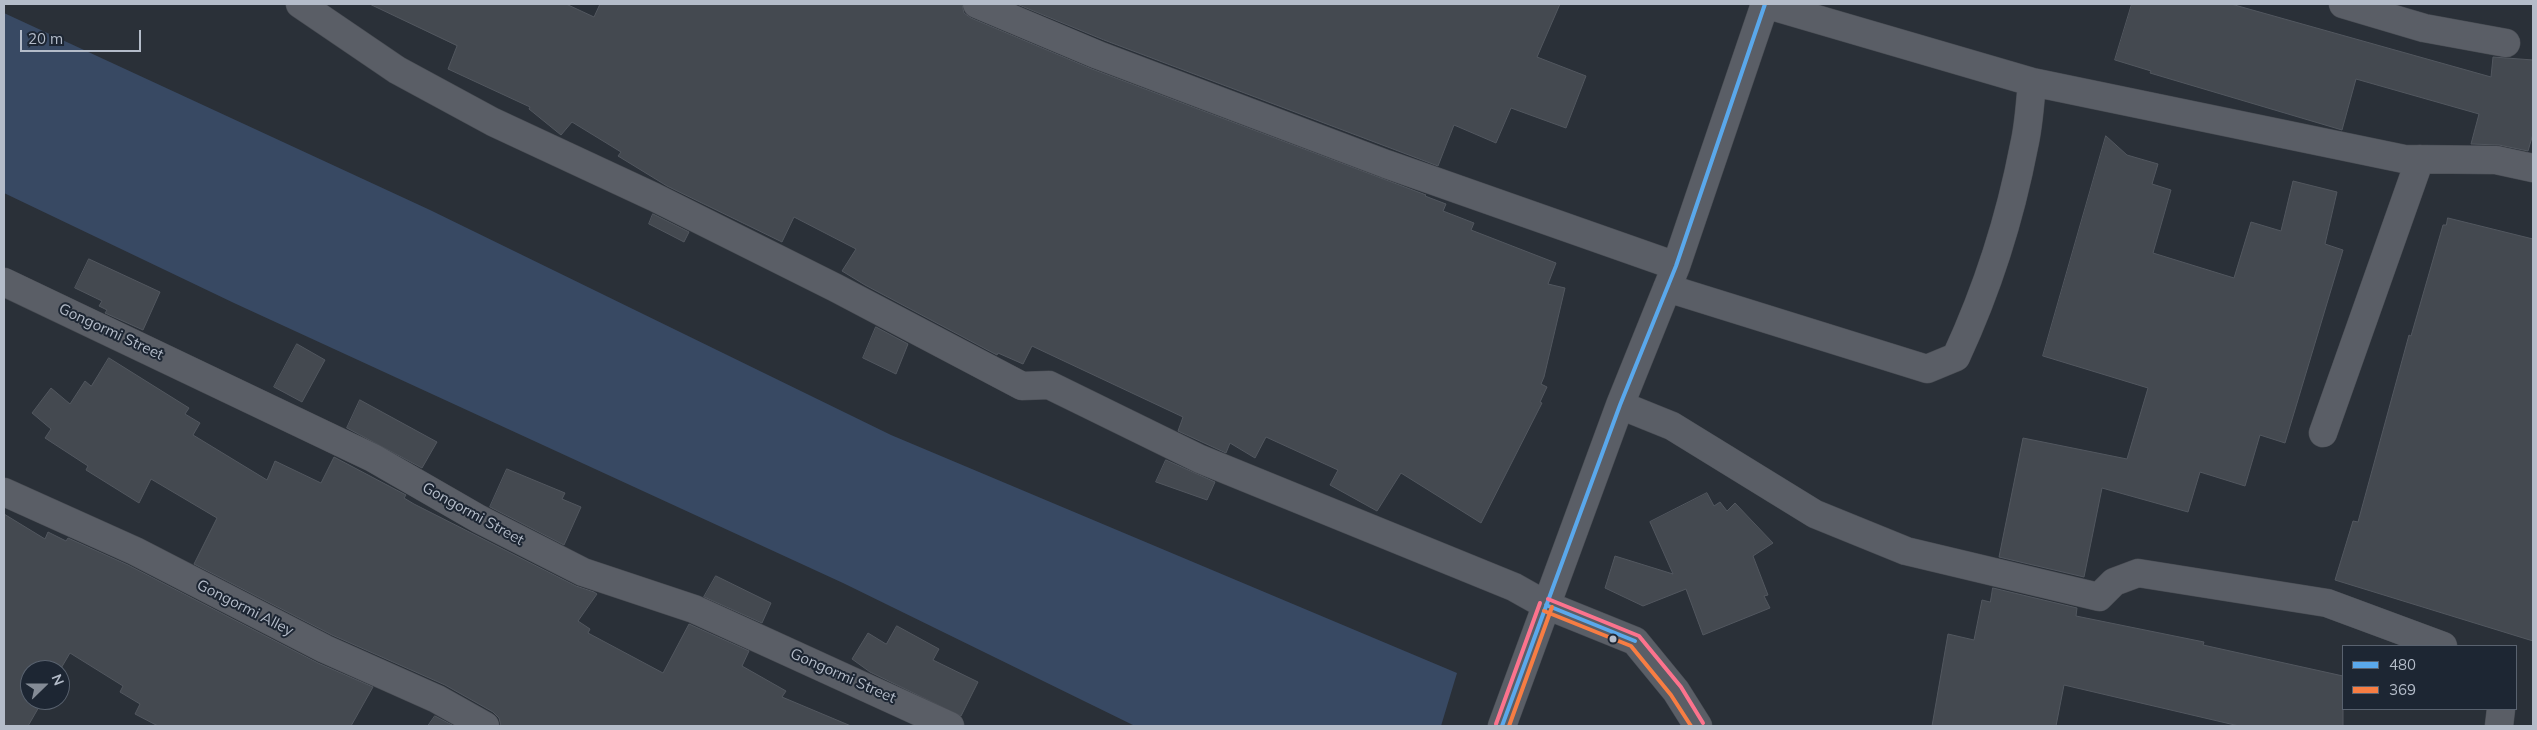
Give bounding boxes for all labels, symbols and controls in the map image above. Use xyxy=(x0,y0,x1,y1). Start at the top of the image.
scale bar xyxy=(22,20,144,52)
text: 20 m xyxy=(28,29,63,48)
street label: Gongormi Street xyxy=(56,300,166,364)
street label: Gongormi Street xyxy=(419,479,527,549)
street label: Gongormi Alley xyxy=(194,576,296,640)
unlabelled marker xyxy=(1608,634,1618,644)
street label: Gongormi Street xyxy=(787,645,899,707)
legend xyxy=(2342,645,2517,710)
text: 480 xyxy=(2389,655,2416,674)
north arrow xyxy=(20,660,70,710)
text: N xyxy=(48,671,68,688)
text: 369 xyxy=(2389,680,2416,699)

